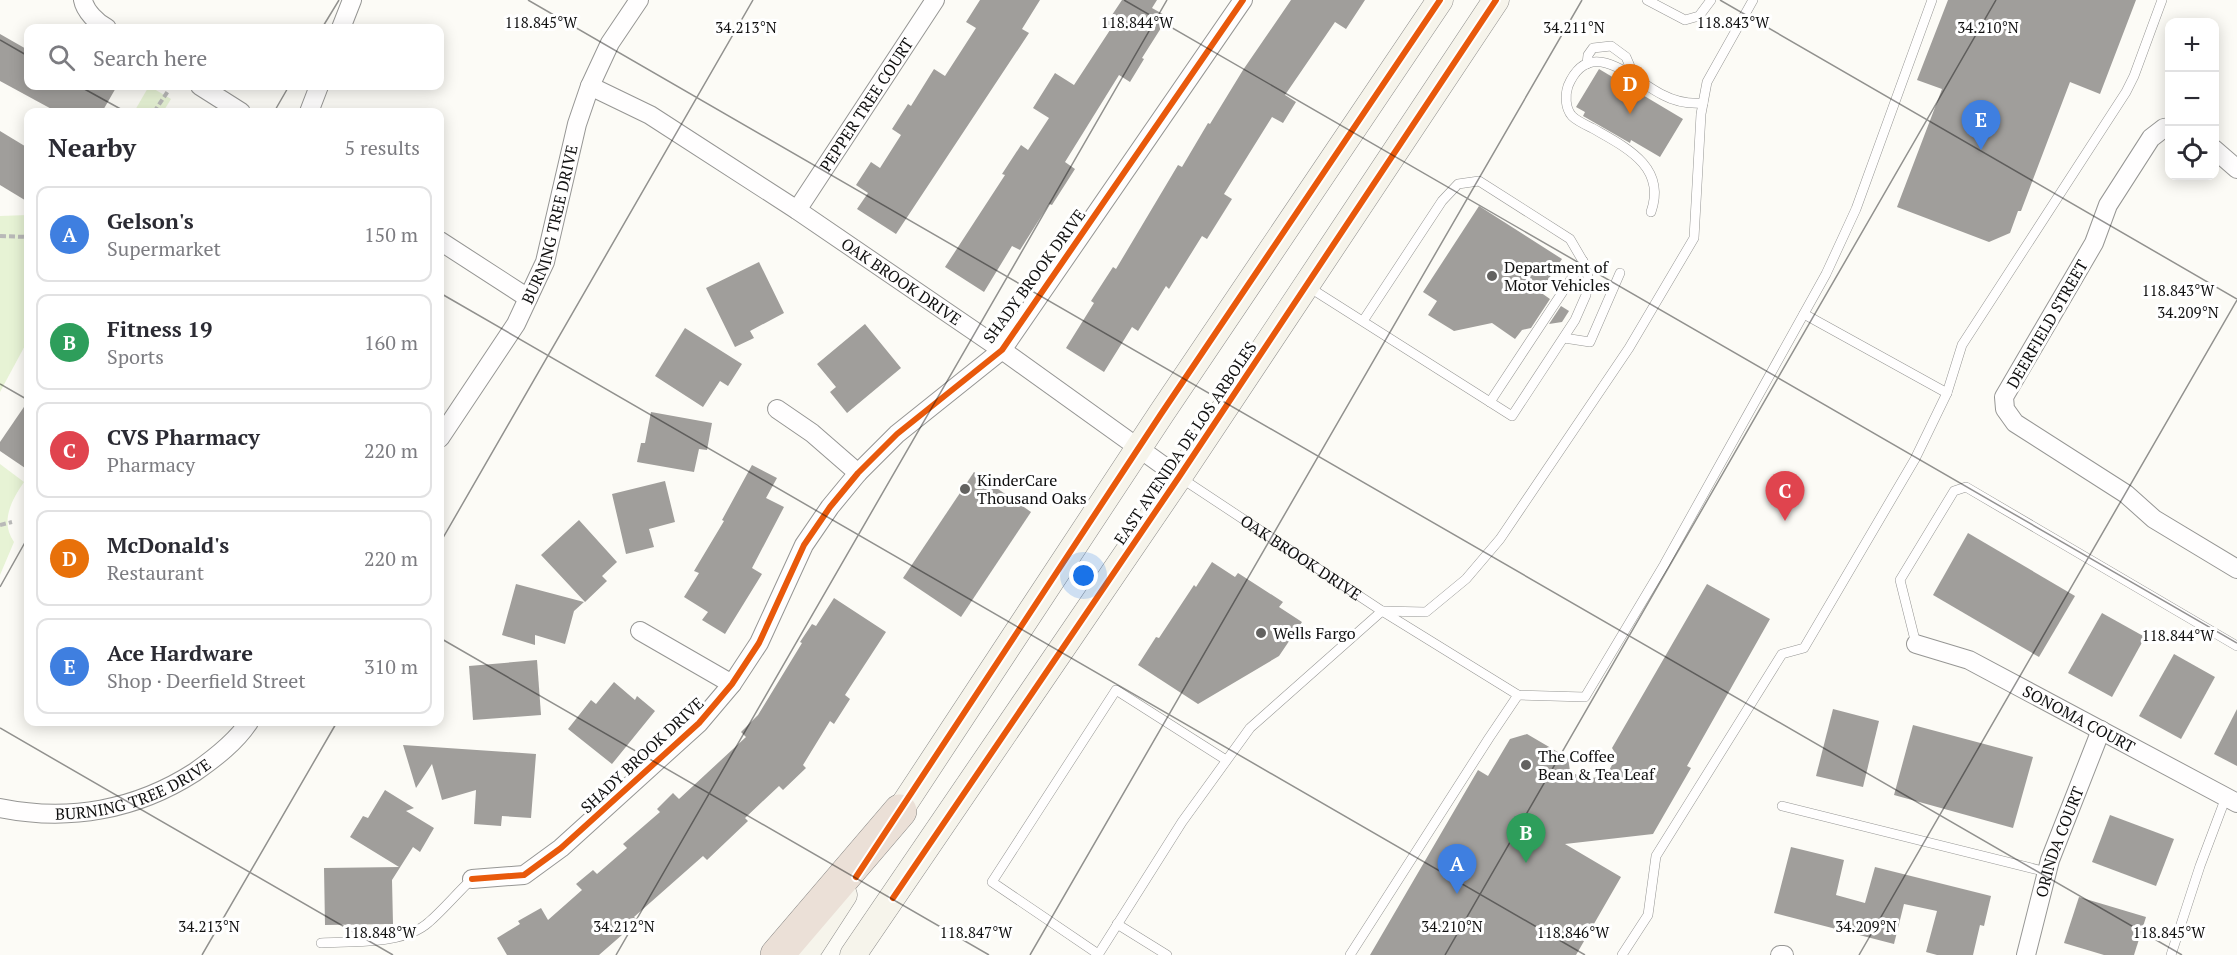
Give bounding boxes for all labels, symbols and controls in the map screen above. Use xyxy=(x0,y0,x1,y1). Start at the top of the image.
text: 118.845°W xyxy=(505,12,578,32)
text: 118.844°W xyxy=(1101,12,1174,32)
text: 118.843°W xyxy=(1697,12,1770,32)
text: 34.213°N xyxy=(715,17,777,37)
text: 34.211°N xyxy=(1543,17,1605,37)
text: 34.210°N xyxy=(1957,17,2019,37)
map controls xyxy=(2165,18,2219,180)
button: + xyxy=(2165,18,2219,72)
search box xyxy=(24,24,444,90)
street label: PEPPER TREE COURT xyxy=(814,33,918,176)
icon: search xyxy=(45,41,78,74)
text: Search here xyxy=(93,43,207,72)
pin: D xyxy=(1610,64,1650,114)
button: − xyxy=(2165,72,2219,126)
pin: E xyxy=(1962,100,2000,150)
button: locate xyxy=(2165,126,2219,180)
text: Nearby xyxy=(48,130,136,164)
text: 5 results xyxy=(345,134,420,161)
street label: BURNING TREE DRIVE xyxy=(516,143,583,307)
street label: SHADY BROOK DRIVE xyxy=(978,204,1090,348)
text: Gelson's xyxy=(107,206,194,235)
text: A xyxy=(62,221,77,248)
text: 150 m xyxy=(364,221,418,248)
street label: OAK BROOK DRIVE xyxy=(837,232,966,330)
text: Supermarket xyxy=(107,235,221,262)
place label: Department of Motor Vehicles xyxy=(1504,256,1610,296)
street label: DEERFIELD STREET xyxy=(2001,256,2093,392)
marker: Department of Motor Vehicles xyxy=(1485,269,1499,283)
text: 118.843°W xyxy=(2142,280,2215,300)
text: 34.209°N xyxy=(2157,302,2219,322)
text: Fitness 19 xyxy=(107,314,212,343)
text: B xyxy=(63,329,76,356)
text: 160 m xyxy=(364,329,418,356)
street label: EAST AVENIDA DE LOS ARBOLES xyxy=(1109,337,1261,549)
text: Sports xyxy=(107,343,164,370)
text: CVS Pharmacy xyxy=(107,422,260,451)
text: C xyxy=(63,437,76,464)
text: 220 m xyxy=(364,437,418,464)
text: Pharmacy xyxy=(107,451,195,478)
place label: KinderCare Thousand Oaks xyxy=(977,469,1087,509)
pin: C xyxy=(1766,472,1804,521)
marker: KinderCare Thousand Oaks xyxy=(958,482,972,496)
street label: OAK BROOK DRIVE xyxy=(1236,509,1366,606)
text: McDonald's xyxy=(107,530,229,559)
text: D xyxy=(62,545,77,572)
text: 220 m xyxy=(364,545,418,572)
text: Restaurant xyxy=(107,559,204,586)
your location xyxy=(1069,561,1098,590)
place label: Wells Fargo xyxy=(1273,622,1356,644)
text: 118.844°W xyxy=(2142,625,2215,645)
marker: Wells Fargo xyxy=(1254,626,1268,640)
text: Ace Hardware xyxy=(107,638,253,667)
text: E xyxy=(63,653,76,680)
text: 310 m xyxy=(364,653,418,680)
text: Shop · Deerfield Street xyxy=(107,667,306,694)
street label: SONOMA COURT xyxy=(2019,680,2139,758)
street label: SHADY BROOK DRIVE xyxy=(576,692,708,818)
place label: The Coffee Bean & Tea Leaf xyxy=(1538,745,1656,785)
street label: BURNING TREE DRIVE xyxy=(55,753,215,825)
marker: The Coffee Bean & Tea Leaf xyxy=(1519,758,1533,772)
street label: ORINDA COURT xyxy=(2030,783,2089,900)
pin: B xyxy=(1506,814,1546,863)
pin: A xyxy=(1438,844,1476,894)
text: 34.213°N xyxy=(178,916,240,936)
text: 34.212°N xyxy=(593,916,655,936)
text: 34.210°N xyxy=(1421,916,1483,936)
text: 34.209°N xyxy=(1835,916,1897,936)
text: 118.848°W xyxy=(344,922,417,942)
text: 118.847°W xyxy=(940,922,1013,942)
text: 118.846°W xyxy=(1537,922,1610,942)
text: 118.845°W xyxy=(2133,922,2206,942)

